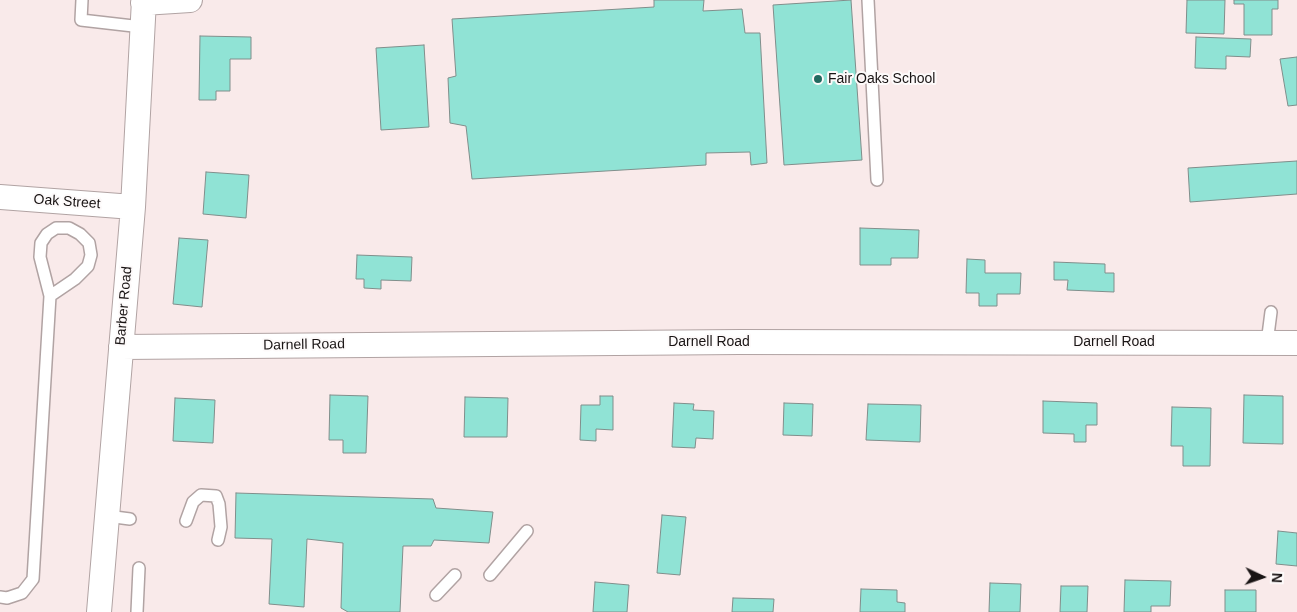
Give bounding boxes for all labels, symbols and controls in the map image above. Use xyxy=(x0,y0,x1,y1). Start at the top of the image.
place label: Fair Oaks School xyxy=(828,71,935,87)
marker: Fair Oaks School xyxy=(812,73,824,85)
street label: Oak Street xyxy=(33,191,101,213)
street label: Barber Road xyxy=(112,266,136,346)
street label: Darnell Road xyxy=(668,334,750,350)
street label: Darnell Road xyxy=(1073,334,1155,350)
street label: Darnell Road xyxy=(263,336,345,354)
north arrow xyxy=(1237,552,1287,602)
text: N xyxy=(1269,572,1285,583)

